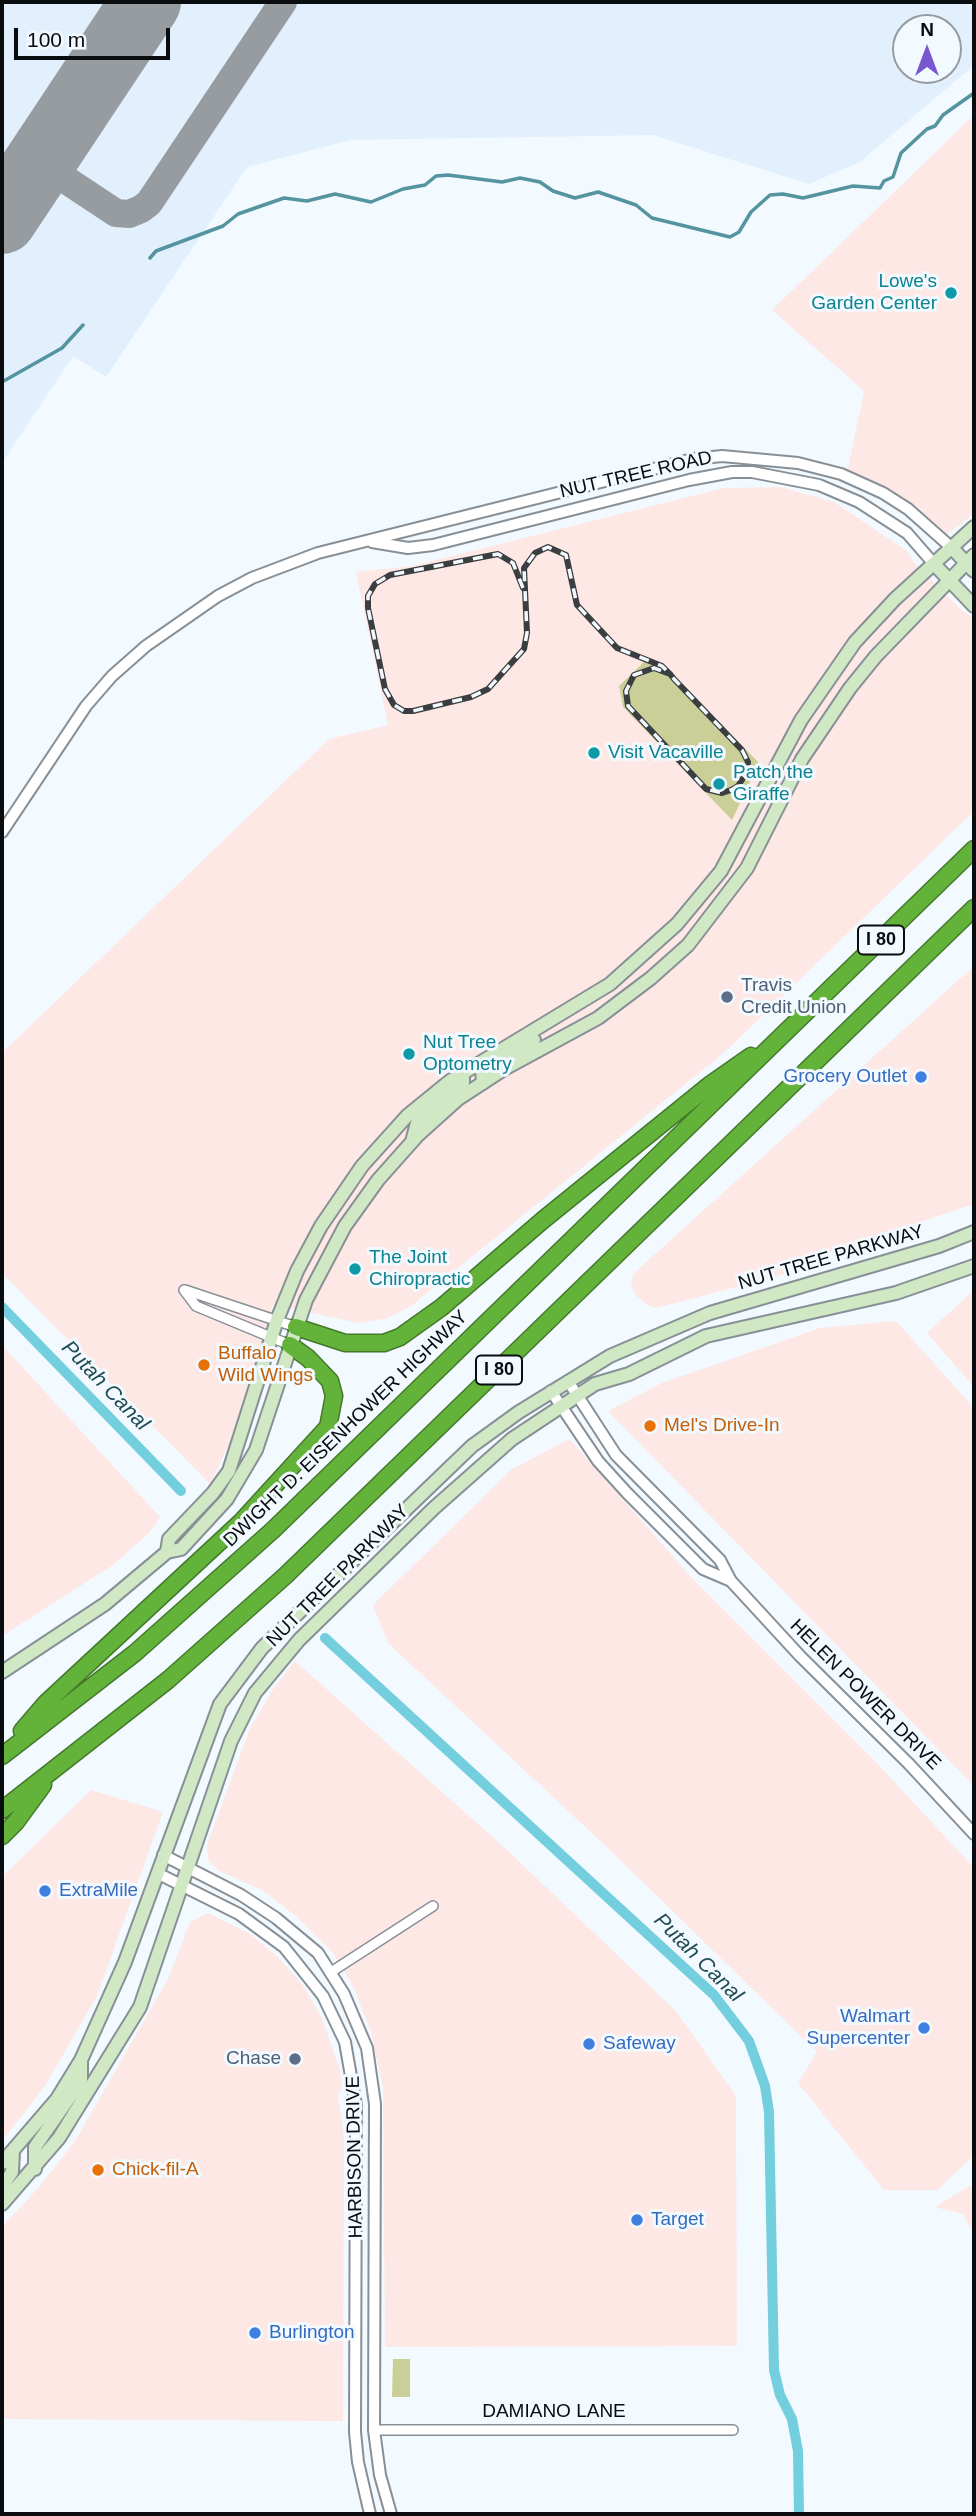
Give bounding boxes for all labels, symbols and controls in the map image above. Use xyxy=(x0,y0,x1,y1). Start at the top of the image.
scale bar xyxy=(18,14,173,58)
north arrow xyxy=(892,14,962,84)
text: N xyxy=(920,19,934,40)
text: 100 m xyxy=(27,28,85,51)
place label: Lowe's Garden Center xyxy=(811,271,937,315)
marker: Lowe's Garden Center xyxy=(943,285,959,301)
street label: NUT TREE ROAD xyxy=(558,446,714,504)
place label: Visit Vacaville xyxy=(608,742,723,764)
marker: Visit Vacaville xyxy=(586,745,602,761)
place label: Patch the Giraffe xyxy=(733,762,813,806)
marker: Patch the Giraffe xyxy=(711,776,727,792)
road number: I 80 xyxy=(858,925,904,954)
place label: Travis Credit Union xyxy=(741,975,847,1019)
marker: Travis Credit Union xyxy=(719,989,735,1005)
place label: Nut Tree Optometry xyxy=(423,1032,512,1076)
marker: Nut Tree Optometry xyxy=(401,1046,417,1062)
place label: Grocery Outlet xyxy=(783,1066,907,1088)
marker: Grocery Outlet xyxy=(913,1069,929,1085)
street label: NUT TREE PARKWAY xyxy=(736,1221,926,1295)
place label: The Joint Chiropractic xyxy=(369,1247,470,1291)
marker: The Joint Chiropractic xyxy=(347,1261,363,1277)
street label: DWIGHT D. EISENHOWER HIGHWAY xyxy=(219,1306,473,1552)
water label: Putah Canal xyxy=(56,1336,154,1436)
place label: Buffalo Wild Wings xyxy=(218,1343,313,1387)
road number: I 80 xyxy=(476,1356,522,1385)
marker: Buffalo Wild Wings xyxy=(196,1357,212,1373)
place label: Mel's Drive-In xyxy=(664,1415,780,1437)
marker: Mel's Drive-In xyxy=(642,1418,658,1434)
street label: NUT TREE PARKWAY xyxy=(262,1500,414,1652)
street label: HELEN POWER DRIVE xyxy=(785,1615,945,1775)
place label: ExtraMile xyxy=(59,1880,138,1902)
marker: ExtraMile xyxy=(37,1883,53,1899)
water label: Putah Canal xyxy=(648,1908,748,2008)
place label: Walmart Supercenter xyxy=(806,2006,910,2050)
marker: Walmart Supercenter xyxy=(916,2020,932,2036)
place label: Safeway xyxy=(603,2033,676,2055)
marker: Safeway xyxy=(581,2036,597,2052)
place label: Chase xyxy=(226,2048,281,2070)
marker: Chase xyxy=(287,2051,303,2067)
street label: HARBISON DRIVE xyxy=(342,2076,368,2238)
place label: Chick-fil-A xyxy=(112,2159,199,2181)
marker: Chick-fil-A xyxy=(90,2162,106,2178)
place label: Target xyxy=(651,2209,704,2231)
marker: Target xyxy=(629,2212,645,2228)
place label: Burlington xyxy=(269,2322,355,2344)
marker: Burlington xyxy=(247,2325,263,2341)
street label: DAMIANO LANE xyxy=(482,2401,626,2423)

